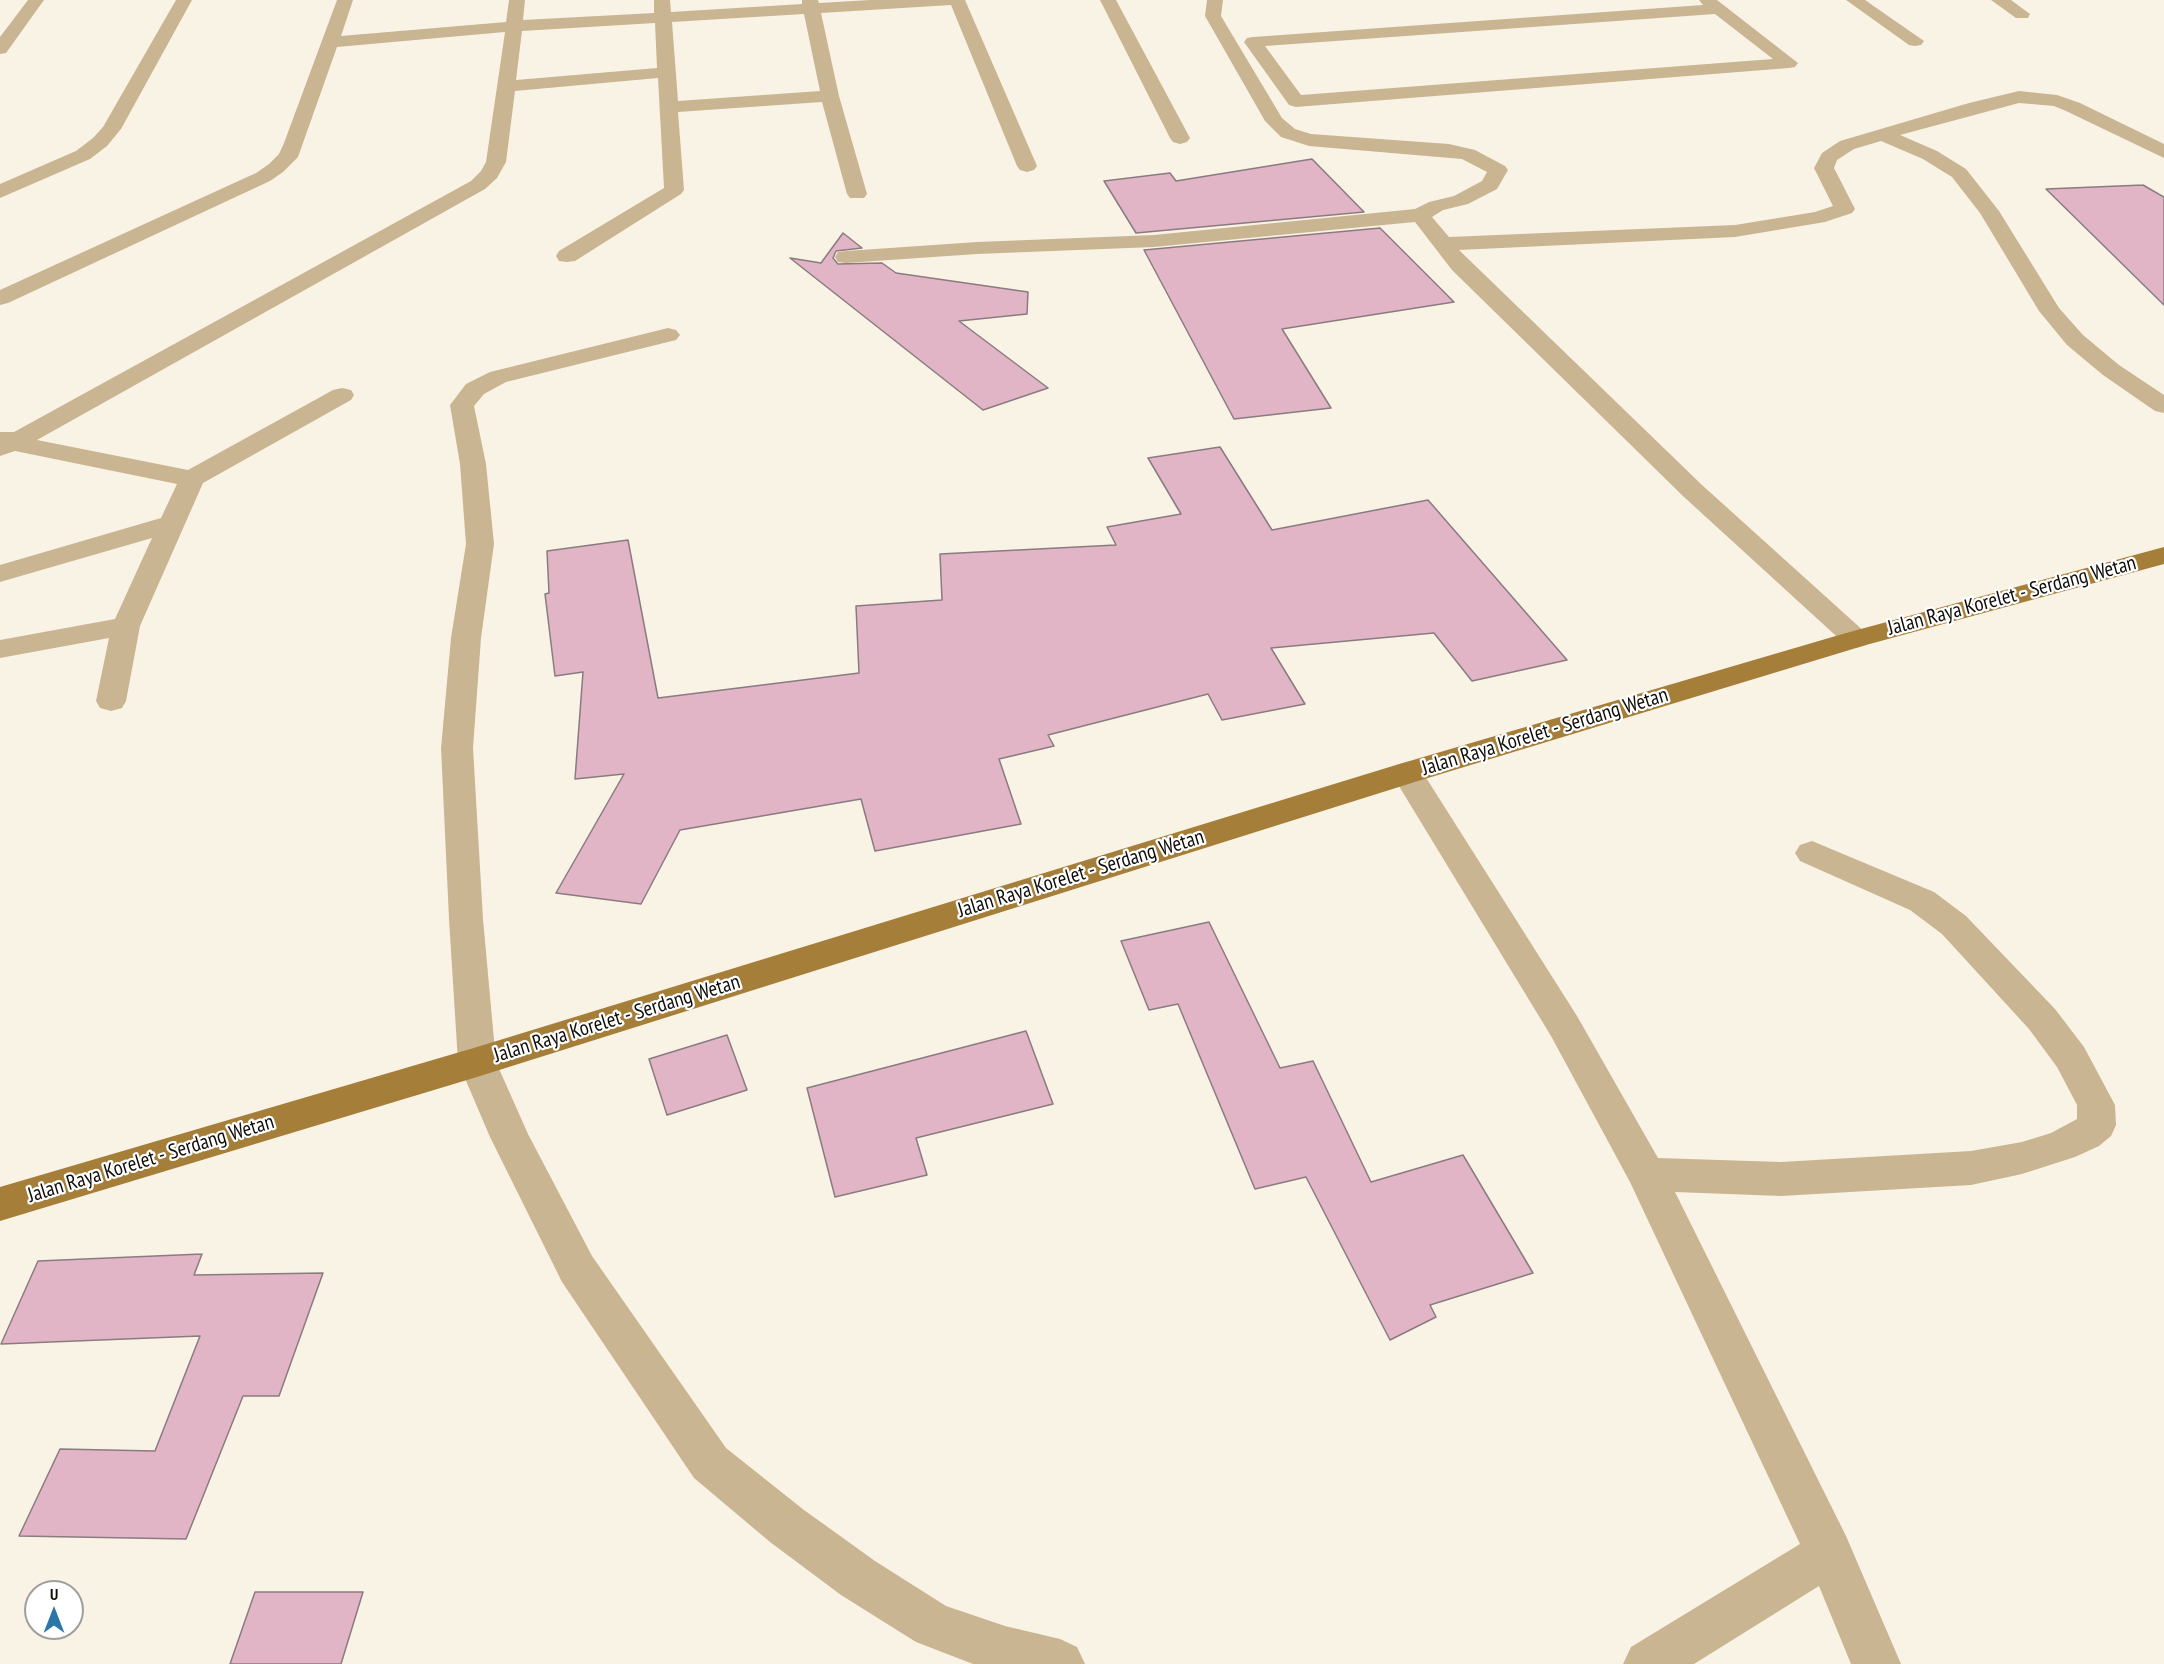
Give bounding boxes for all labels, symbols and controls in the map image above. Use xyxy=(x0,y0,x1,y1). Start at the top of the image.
street label: Jalan Raya Korelet - Serdang Wetan xyxy=(1885,551,2139,641)
street label: Jalan Raya Korelet - Serdang Wetan xyxy=(1419,683,1671,781)
street label: Jalan Raya Korelet - Serdang Wetan xyxy=(955,825,1207,923)
street label: Jalan Raya Korelet - Serdang Wetan xyxy=(491,970,743,1068)
street label: Jalan Raya Korelet - Serdang Wetan xyxy=(25,1110,277,1208)
north arrow xyxy=(24,1580,84,1640)
text: U xyxy=(50,1584,58,1604)

